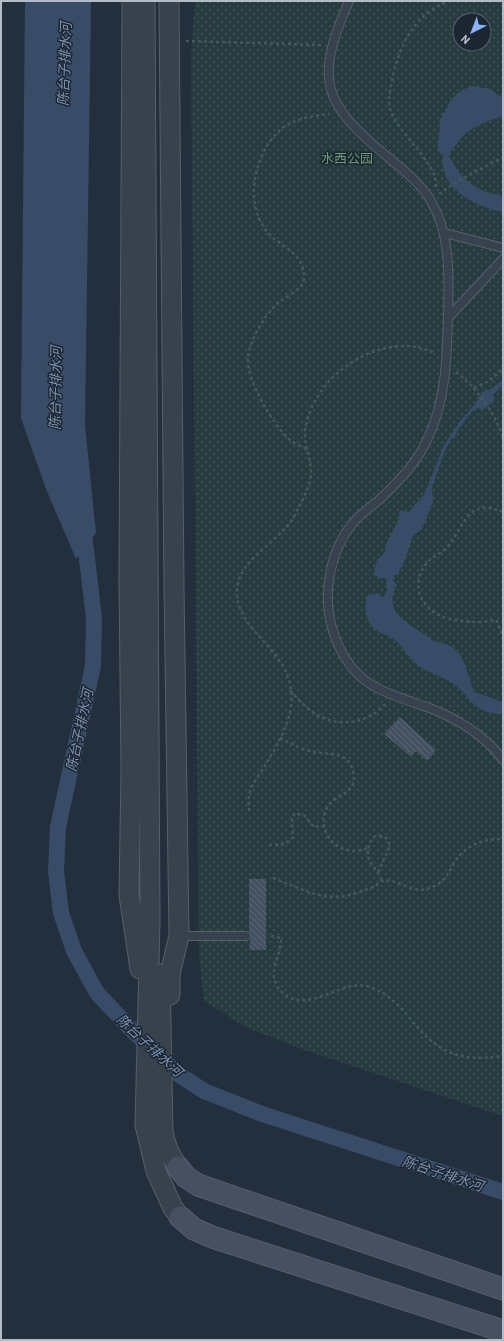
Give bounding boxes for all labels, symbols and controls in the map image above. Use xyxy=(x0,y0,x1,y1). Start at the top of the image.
north arrow xyxy=(452,12,492,52)
water label: 陈台子排水河 xyxy=(54,19,74,106)
text: N xyxy=(458,33,472,47)
park label: 水西公园 xyxy=(321,150,373,166)
water label: 陈台子排水河 xyxy=(46,343,64,430)
water label: 陈台子排水河 xyxy=(62,684,97,773)
water label: 陈台子排水河 xyxy=(113,1010,189,1082)
water label: 陈台子排水河 xyxy=(400,1152,488,1195)

